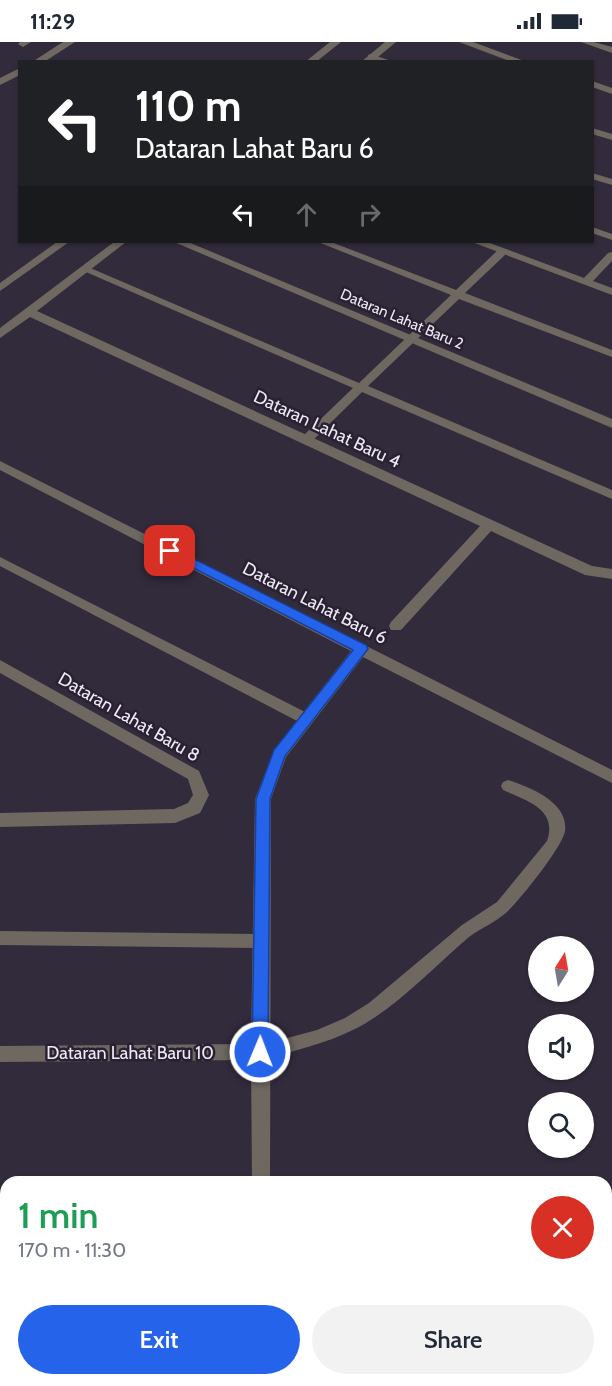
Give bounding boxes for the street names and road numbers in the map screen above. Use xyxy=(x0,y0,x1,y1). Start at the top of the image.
street label: Dataran Lahat Baru 2 xyxy=(338,285,466,353)
street label: Dataran Lahat Baru 4 xyxy=(250,385,404,473)
street label: Dataran Lahat Baru 6 xyxy=(239,557,391,649)
street label: Dataran Lahat Baru 8 xyxy=(54,668,204,766)
street label: Dataran Lahat Baru 10 xyxy=(46,1042,214,1064)

